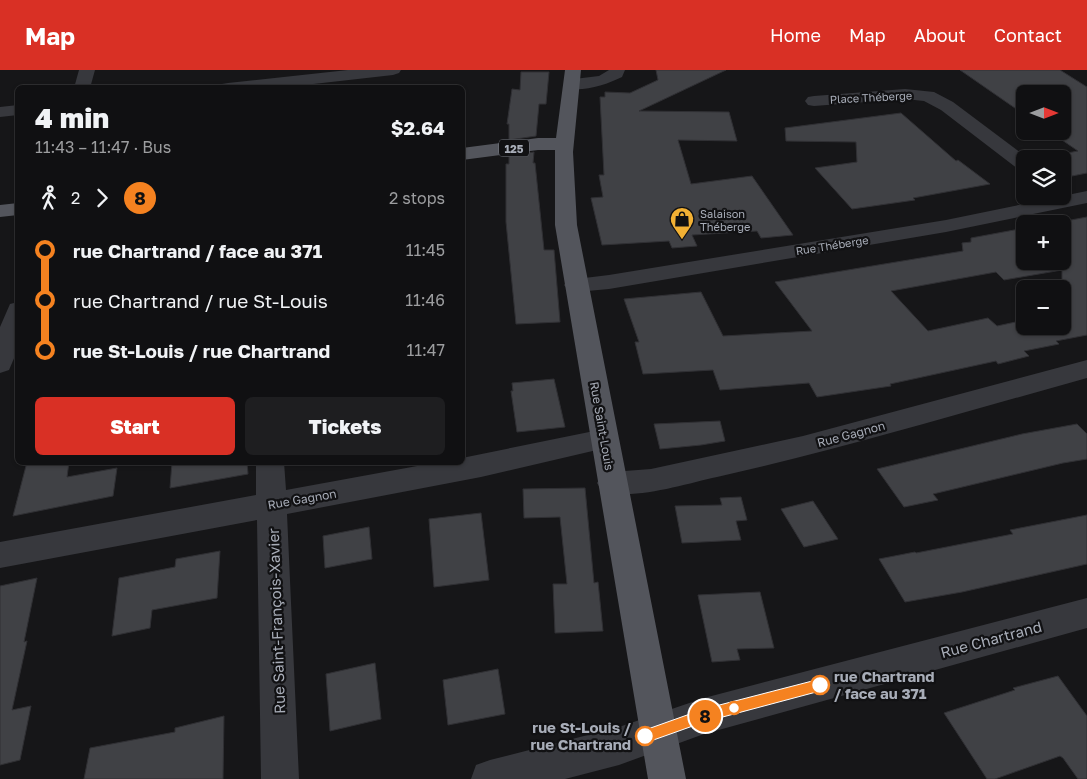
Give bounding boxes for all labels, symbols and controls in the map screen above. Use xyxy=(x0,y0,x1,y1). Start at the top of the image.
text: Map xyxy=(25,21,75,50)
text: Home xyxy=(770,24,821,46)
text: Map xyxy=(849,24,886,46)
text: About xyxy=(914,24,966,46)
text: Contact xyxy=(994,24,1062,46)
north arrow xyxy=(1016,85,1071,140)
map controls xyxy=(1016,85,1071,335)
street label: Place Théberge xyxy=(829,88,913,106)
text: 4 min xyxy=(35,101,109,134)
text: $2.64 xyxy=(391,116,445,139)
text: 11:43 – 11:47 · Bus xyxy=(35,137,171,157)
road number: 125 xyxy=(499,140,529,156)
button: layers xyxy=(1016,150,1071,205)
icon: walk xyxy=(35,184,63,212)
icon: forward xyxy=(88,184,116,212)
text: 8 xyxy=(134,187,146,209)
text: 2 xyxy=(71,188,80,208)
text: 2 stops xyxy=(389,188,445,208)
shop icon: Salaison Théberge xyxy=(669,206,695,240)
place label: Salaison Théberge xyxy=(700,207,750,233)
button: + xyxy=(1016,215,1071,270)
street label: Rue Théberge xyxy=(795,233,869,257)
text: rue Chartrand / face au 371 xyxy=(73,239,322,262)
text: 11:45 xyxy=(406,240,445,260)
button: − xyxy=(1016,280,1071,335)
text: rue Chartrand / rue St-Louis xyxy=(73,289,328,312)
text: 11:46 xyxy=(405,290,445,310)
text: rue St-Louis / rue Chartrand xyxy=(73,339,330,362)
text: 11:47 xyxy=(406,340,445,360)
street label: Rue Saint-Louis xyxy=(587,380,617,472)
button: Start xyxy=(35,397,235,455)
button: Tickets xyxy=(245,397,445,455)
street label: Rue Gagnon xyxy=(815,418,887,450)
street label: Rue Gagnon xyxy=(266,486,338,512)
street label: Rue Saint-François-Xavier xyxy=(264,528,288,714)
street label: Rue Chartrand xyxy=(938,617,1044,661)
place label: rue Chartrand / face au 371 xyxy=(834,667,935,702)
marker: rue Chartrand / face au 371 xyxy=(810,675,830,695)
line badge: 8 xyxy=(689,700,721,732)
unlabelled marker xyxy=(727,701,741,715)
text: 8 xyxy=(699,705,711,727)
place label: rue St-Louis / rue Chartrand xyxy=(530,718,632,753)
marker: rue St-Louis / rue Chartrand xyxy=(635,726,655,746)

